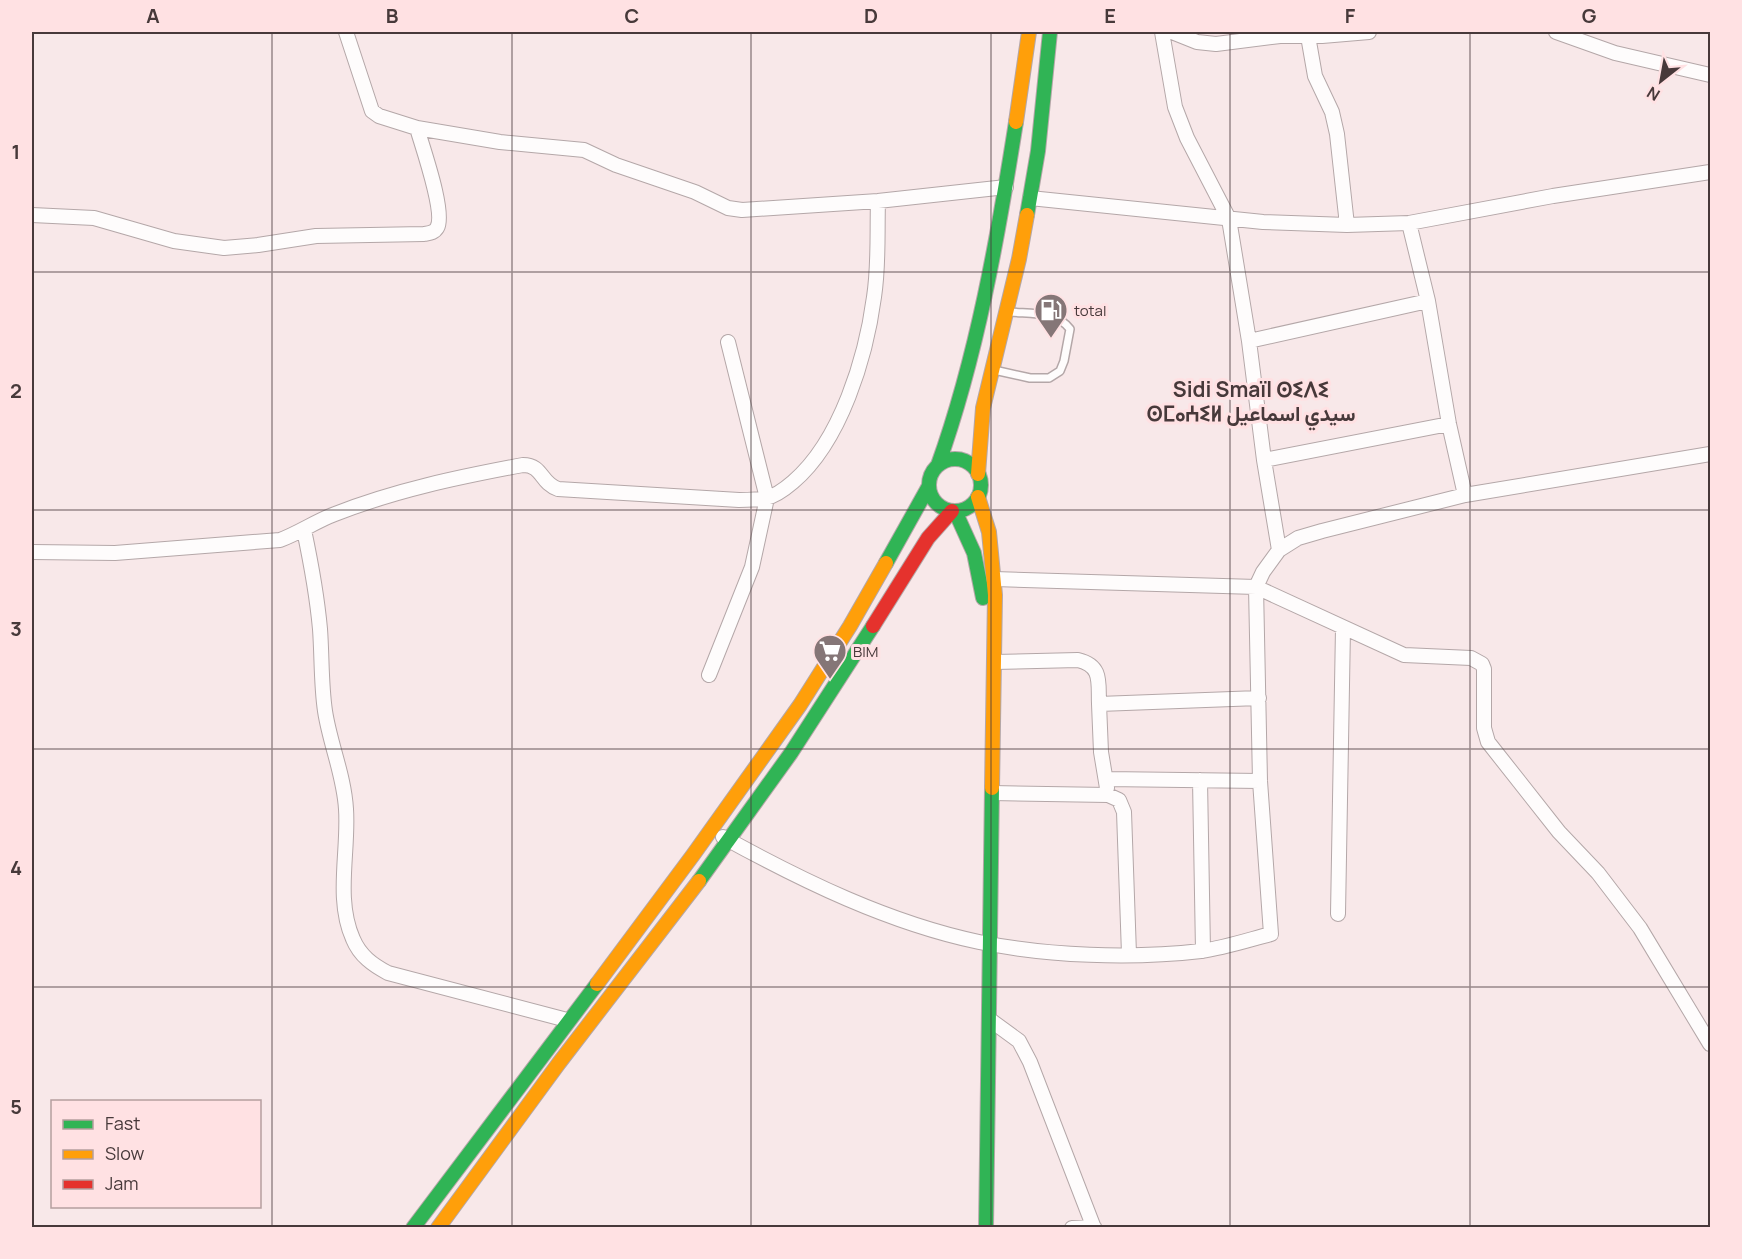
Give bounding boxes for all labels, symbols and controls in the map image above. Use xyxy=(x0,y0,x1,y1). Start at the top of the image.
text: A xyxy=(146,2,160,29)
text: B xyxy=(386,2,399,29)
text: C xyxy=(625,2,639,29)
text: D xyxy=(864,2,878,29)
text: E xyxy=(1104,2,1116,29)
text: F xyxy=(1345,2,1356,29)
text: G xyxy=(1582,2,1597,29)
north arrow xyxy=(1631,51,1691,111)
text: N xyxy=(1643,81,1664,106)
text: 1 xyxy=(12,138,20,165)
fuel station icon: total xyxy=(1033,292,1069,339)
place label: total xyxy=(1074,300,1106,321)
district label: Sidi Smaïl ⵙⵉⴷⵉ ⵙⵎⴰⵄⵉⵍ سيدي اسماعيل xyxy=(1146,375,1356,431)
text: 2 xyxy=(10,377,22,404)
text: 3 xyxy=(10,615,22,642)
supermarket icon: BIM xyxy=(812,633,848,680)
place label: BIM xyxy=(853,641,878,662)
text: 4 xyxy=(10,854,22,881)
text: 5 xyxy=(10,1093,22,1120)
legend xyxy=(51,1100,261,1208)
text: Fast xyxy=(105,1111,140,1135)
text: Slow xyxy=(105,1141,145,1165)
text: Jam xyxy=(105,1171,139,1195)

